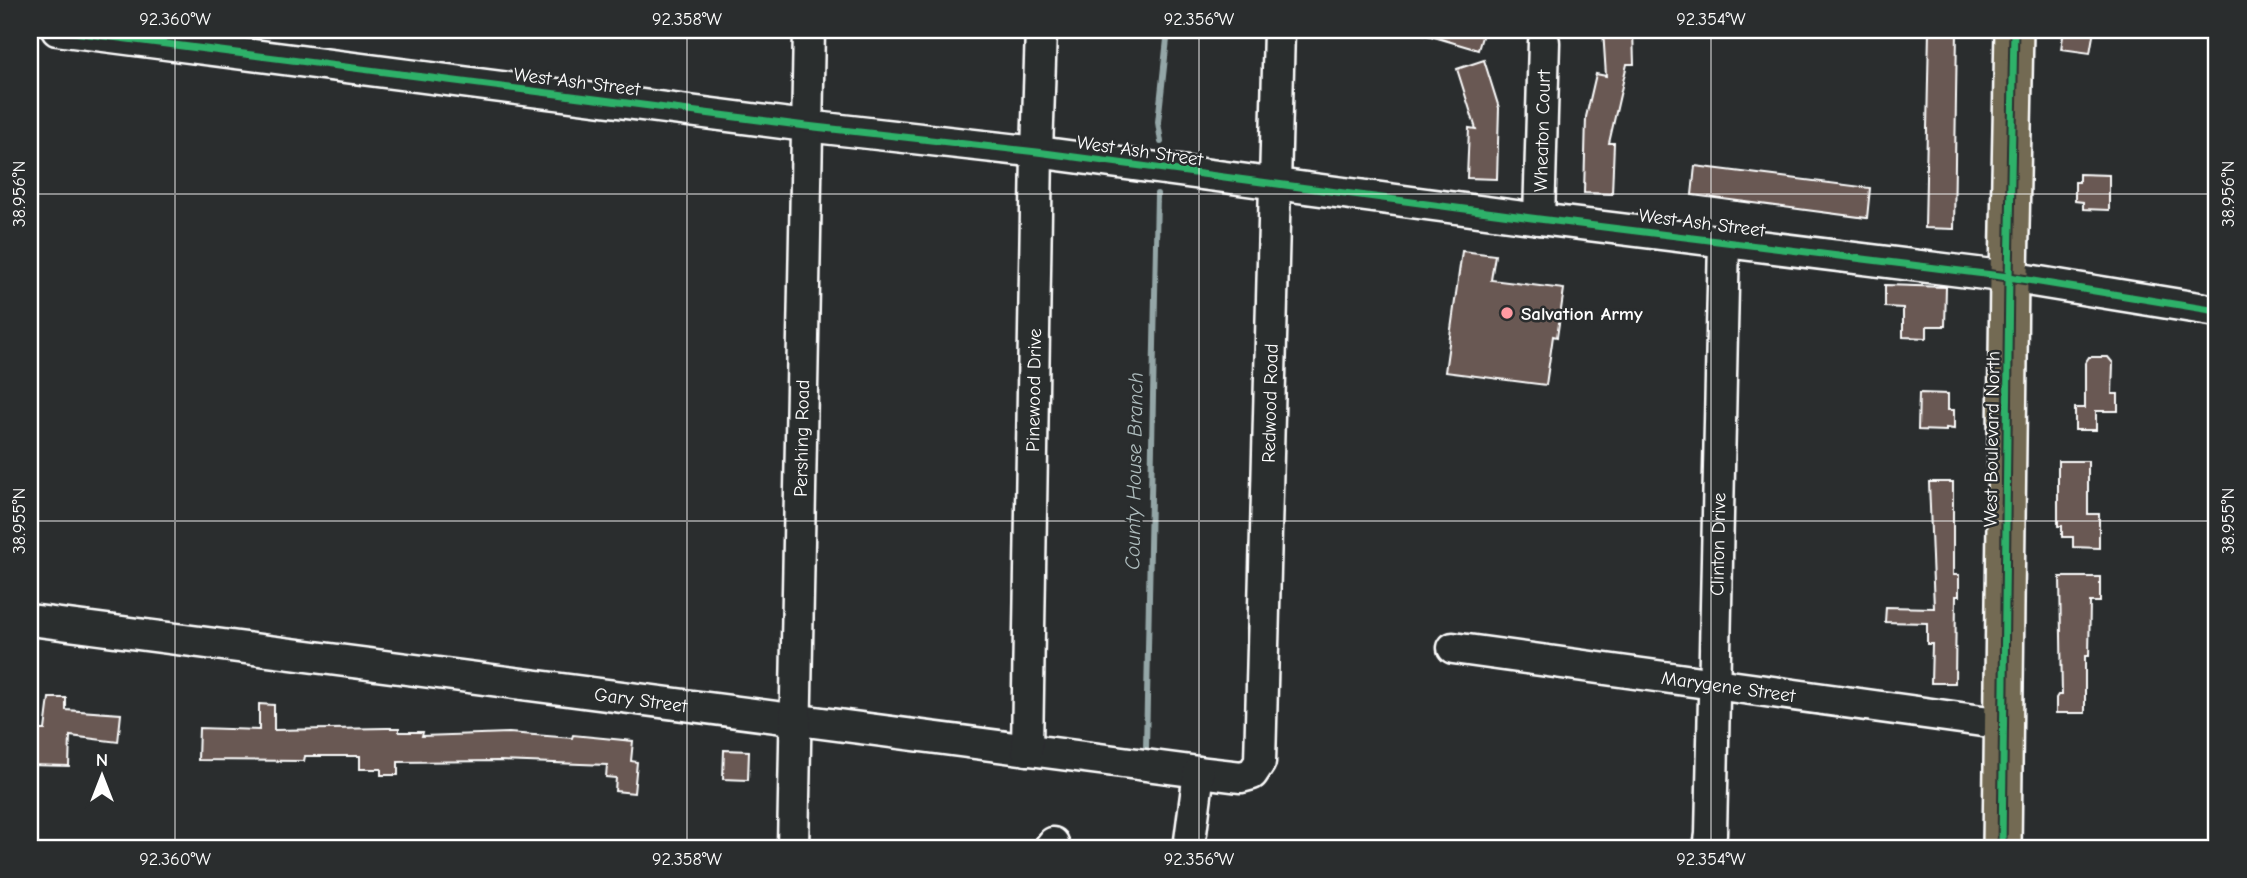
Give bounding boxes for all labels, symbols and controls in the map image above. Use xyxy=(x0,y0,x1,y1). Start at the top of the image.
text: 92.360°W xyxy=(139,9,211,30)
text: 92.358°W xyxy=(652,9,722,30)
text: 92.356°W xyxy=(1164,9,1235,30)
text: 92.354°W xyxy=(1676,9,1746,30)
street label: West Ash Street xyxy=(512,63,642,101)
street label: Wheaton Court xyxy=(1530,69,1555,192)
street label: West Ash Street xyxy=(1075,131,1205,171)
text: 38.956°N xyxy=(9,161,30,227)
text: 38.956°N xyxy=(2218,161,2239,227)
street label: West Ash Street xyxy=(1637,204,1767,242)
place label: Salvation Army xyxy=(1521,303,1643,325)
marker: Salvation Army xyxy=(1499,305,1515,321)
street label: Pinewood Drive xyxy=(1022,328,1046,452)
street label: Redwood Road xyxy=(1258,343,1283,463)
street label: West Boulevard North xyxy=(1979,351,2005,527)
water label: County House Branch xyxy=(1120,372,1148,570)
street label: Pershing Road xyxy=(790,379,814,497)
text: 38.955°N xyxy=(9,488,30,554)
text: 38.955°N xyxy=(2218,488,2239,554)
street label: Clinton Drive xyxy=(1706,492,1730,596)
street label: Marygene Street xyxy=(1660,667,1797,707)
street label: Gary Street xyxy=(593,683,689,717)
north arrow xyxy=(66,742,136,812)
text: N xyxy=(96,749,108,771)
text: 92.360°W xyxy=(139,849,211,870)
text: 92.358°W xyxy=(652,849,722,870)
text: 92.356°W xyxy=(1164,849,1235,870)
text: 92.354°W xyxy=(1676,849,1746,870)

